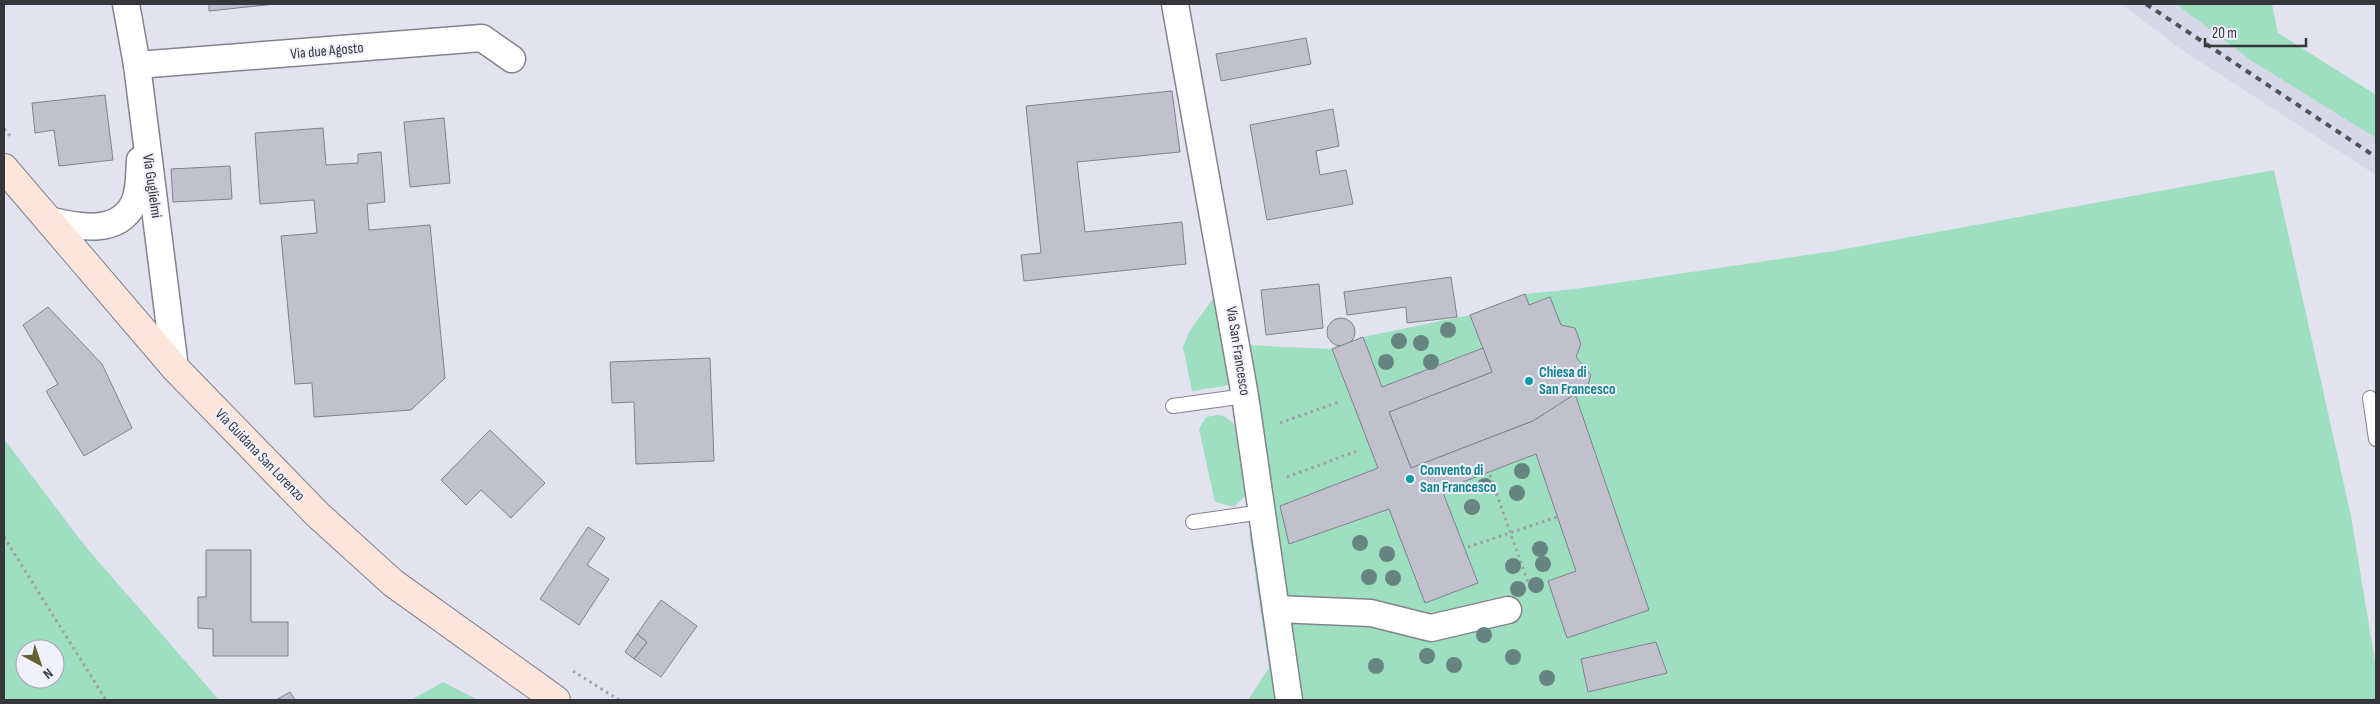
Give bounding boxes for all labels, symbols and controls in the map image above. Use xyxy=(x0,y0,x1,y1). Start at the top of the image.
scale bar xyxy=(2205,15,2306,47)
text: 20 m xyxy=(2212,24,2237,43)
street label: Via due Agosto xyxy=(290,38,364,64)
street label: Via Guglielmi xyxy=(138,153,166,220)
street label: Via San Francesco xyxy=(1222,305,1254,397)
place label: Chiesa di San Francesco xyxy=(1539,363,1616,399)
marker: Chiesa di San Francesco xyxy=(1523,375,1535,387)
street label: Via Guidana San Lorenzo xyxy=(211,405,309,505)
place label: Convento di San Francesco xyxy=(1420,461,1497,497)
marker: Convento di San Francesco xyxy=(1404,473,1416,485)
north arrow xyxy=(15,639,65,689)
text: N xyxy=(40,665,56,682)

